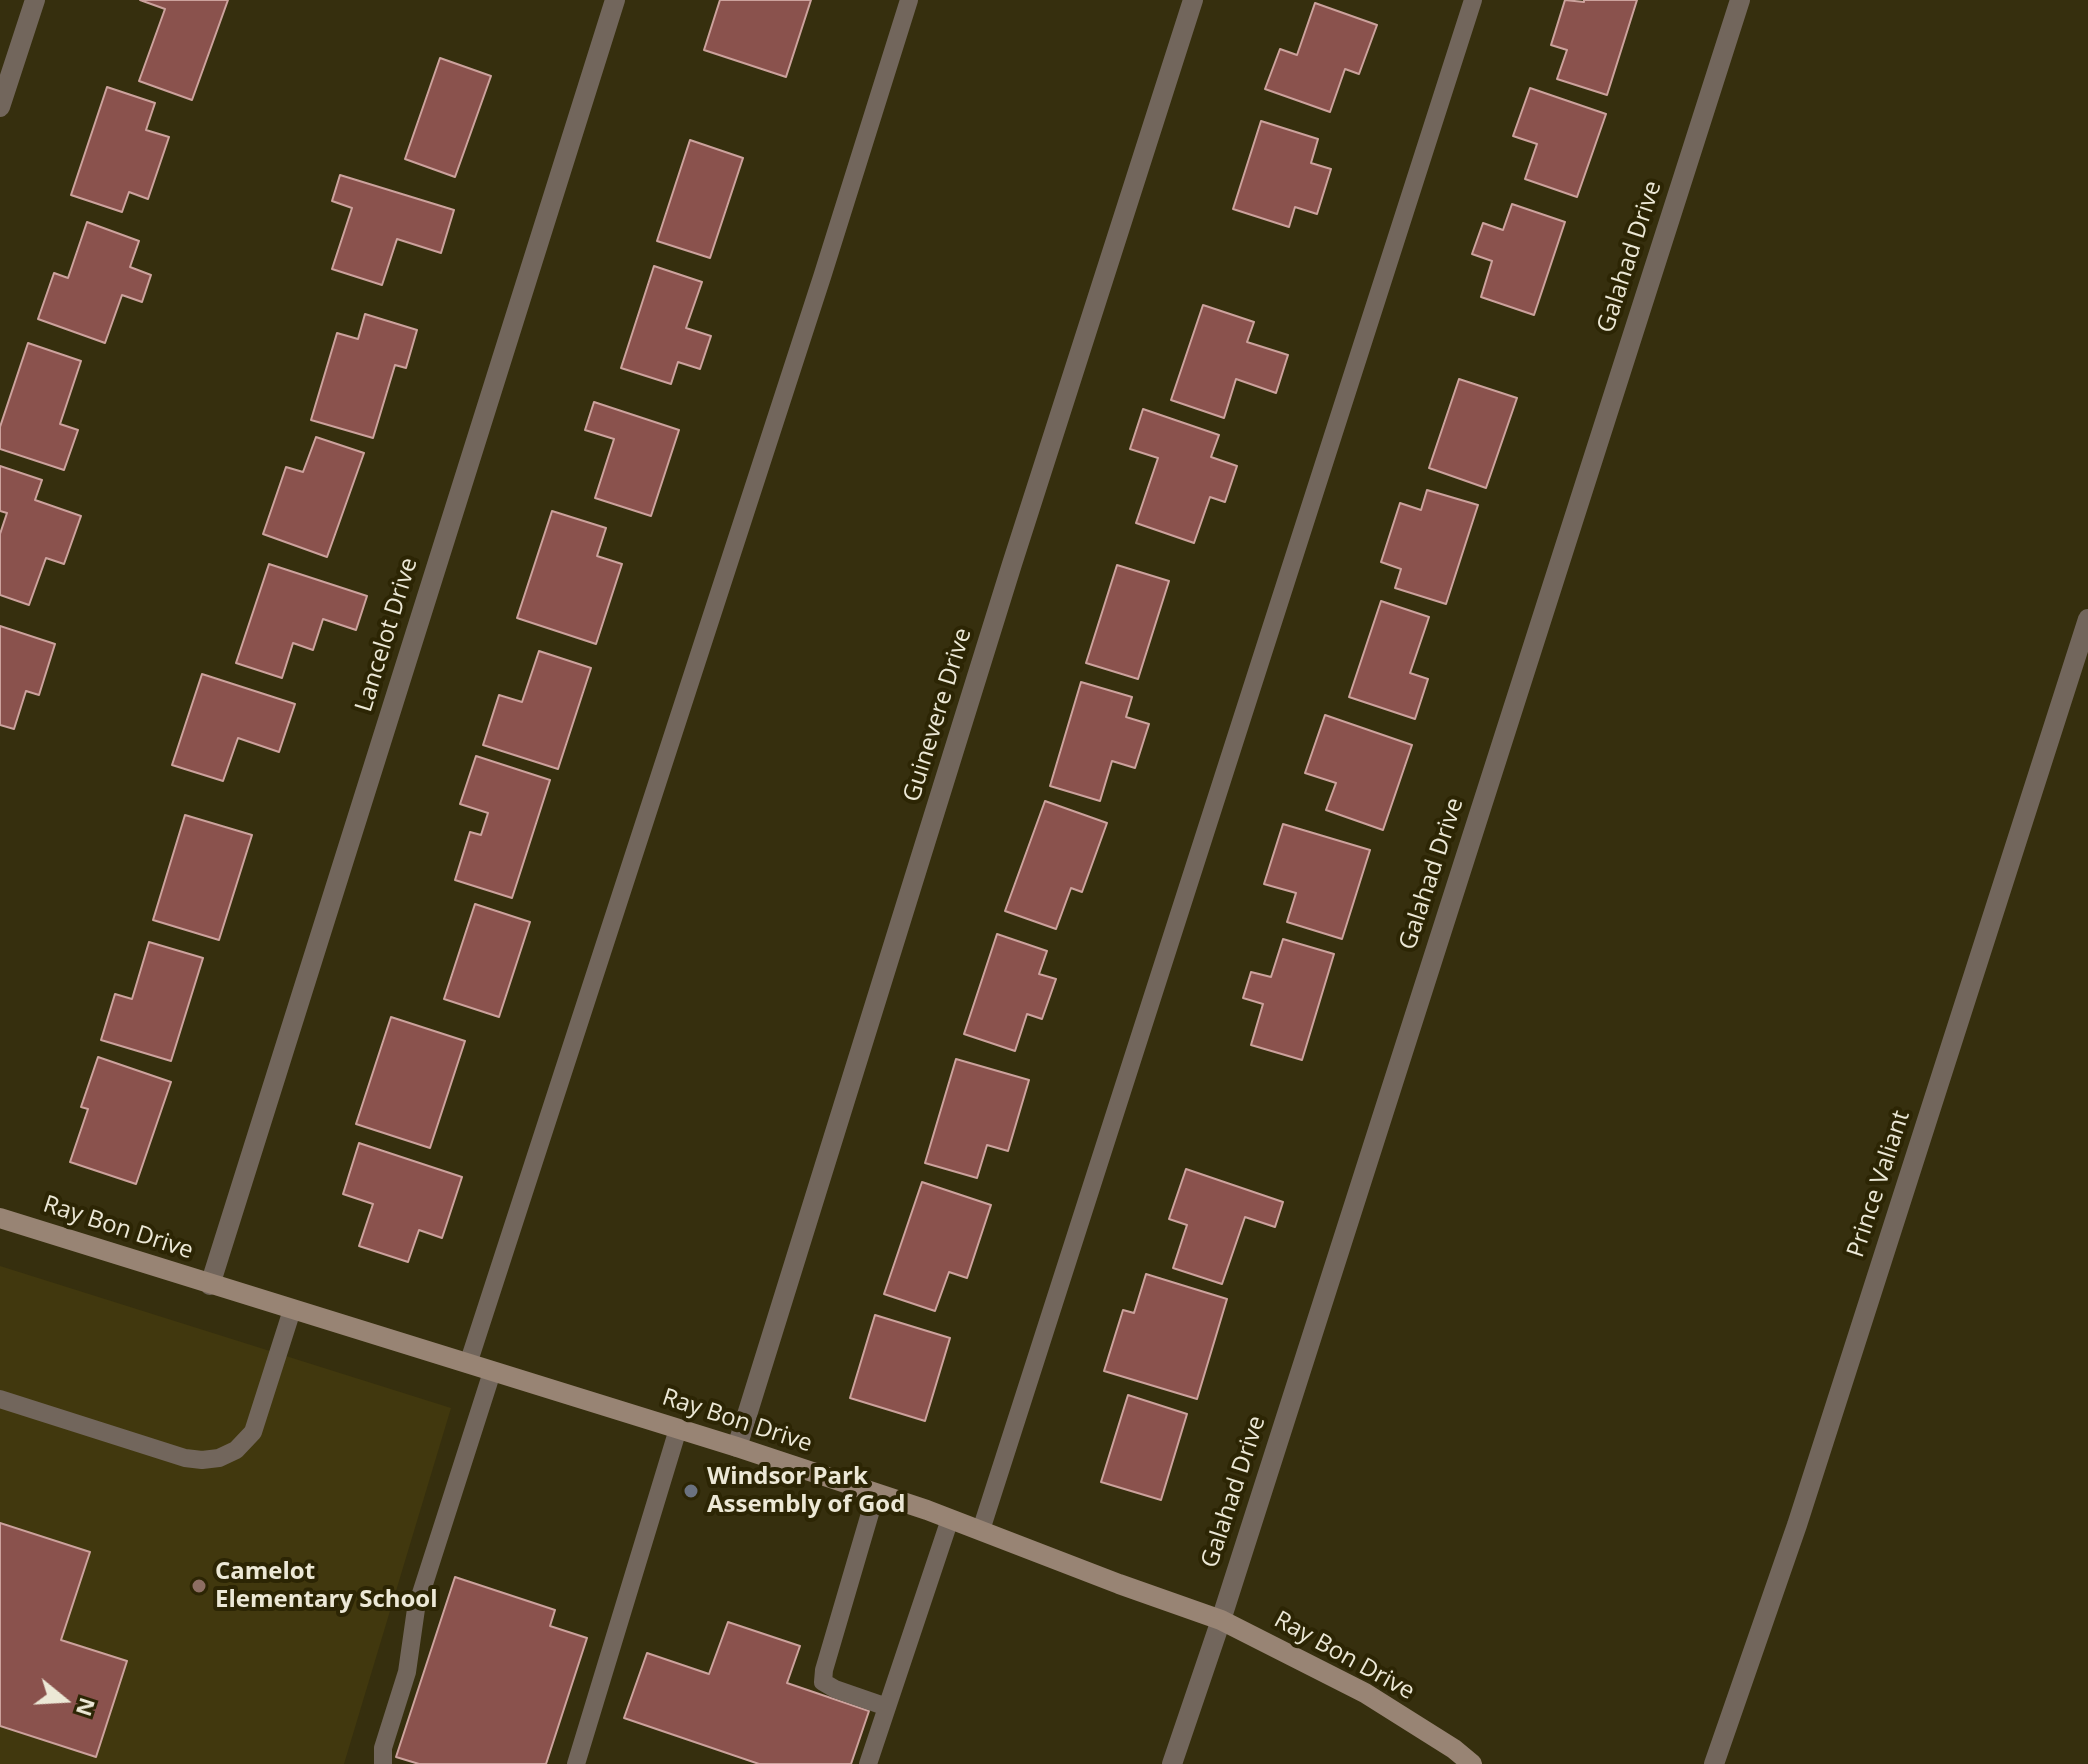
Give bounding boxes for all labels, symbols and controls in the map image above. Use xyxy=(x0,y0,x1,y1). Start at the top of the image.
street label: Galahad Drive xyxy=(1592,177,1668,337)
street label: Lancelot Drive xyxy=(350,554,424,716)
street label: Guinevere Drive xyxy=(898,625,978,805)
street label: Galahad Drive xyxy=(1394,794,1470,954)
street label: Prince Valiant xyxy=(1842,1107,1916,1261)
street label: Ray Bon Drive xyxy=(39,1190,197,1266)
street label: Ray Bon Drive xyxy=(658,1383,816,1459)
street label: Galahad Drive xyxy=(1196,1412,1272,1572)
place label: Windsor Park Assembly of God xyxy=(707,1463,905,1519)
marker: Windsor Park Assembly of God xyxy=(682,1482,700,1500)
place label: Camelot Elementary School xyxy=(215,1558,438,1614)
marker: Camelot Elementary School xyxy=(190,1577,208,1595)
street label: Ray Bon Drive xyxy=(1269,1606,1419,1706)
north arrow xyxy=(24,1660,104,1740)
text: N xyxy=(70,1694,104,1721)

